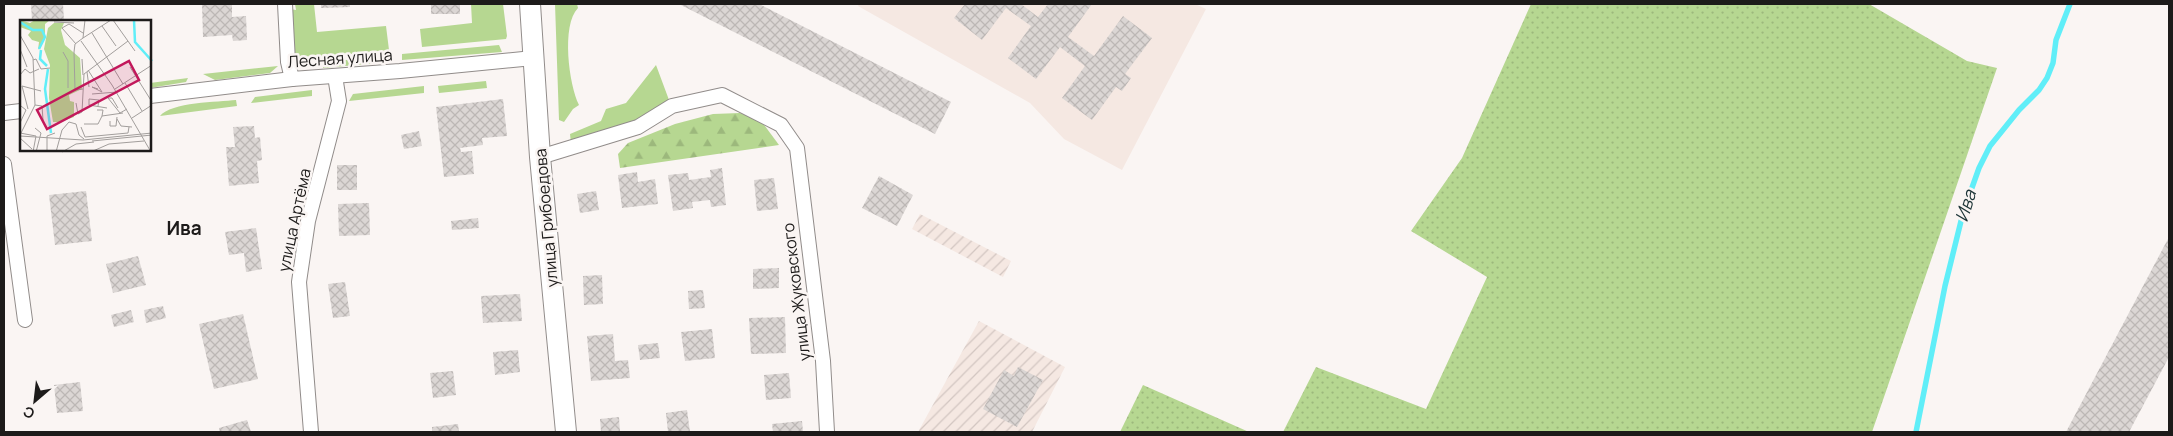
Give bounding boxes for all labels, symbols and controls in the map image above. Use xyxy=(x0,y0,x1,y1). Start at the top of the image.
inset map xyxy=(20,20,151,151)
street label: Лесная улица xyxy=(287,43,393,73)
street label: улица Грибоедова xyxy=(529,148,563,288)
street label: улица Артёма xyxy=(272,166,316,274)
water label: Ива xyxy=(1949,186,1981,225)
district label: Ива xyxy=(166,215,202,241)
street label: улица Жуковского xyxy=(777,222,815,362)
north arrow xyxy=(10,376,60,426)
text: С xyxy=(20,402,38,424)

